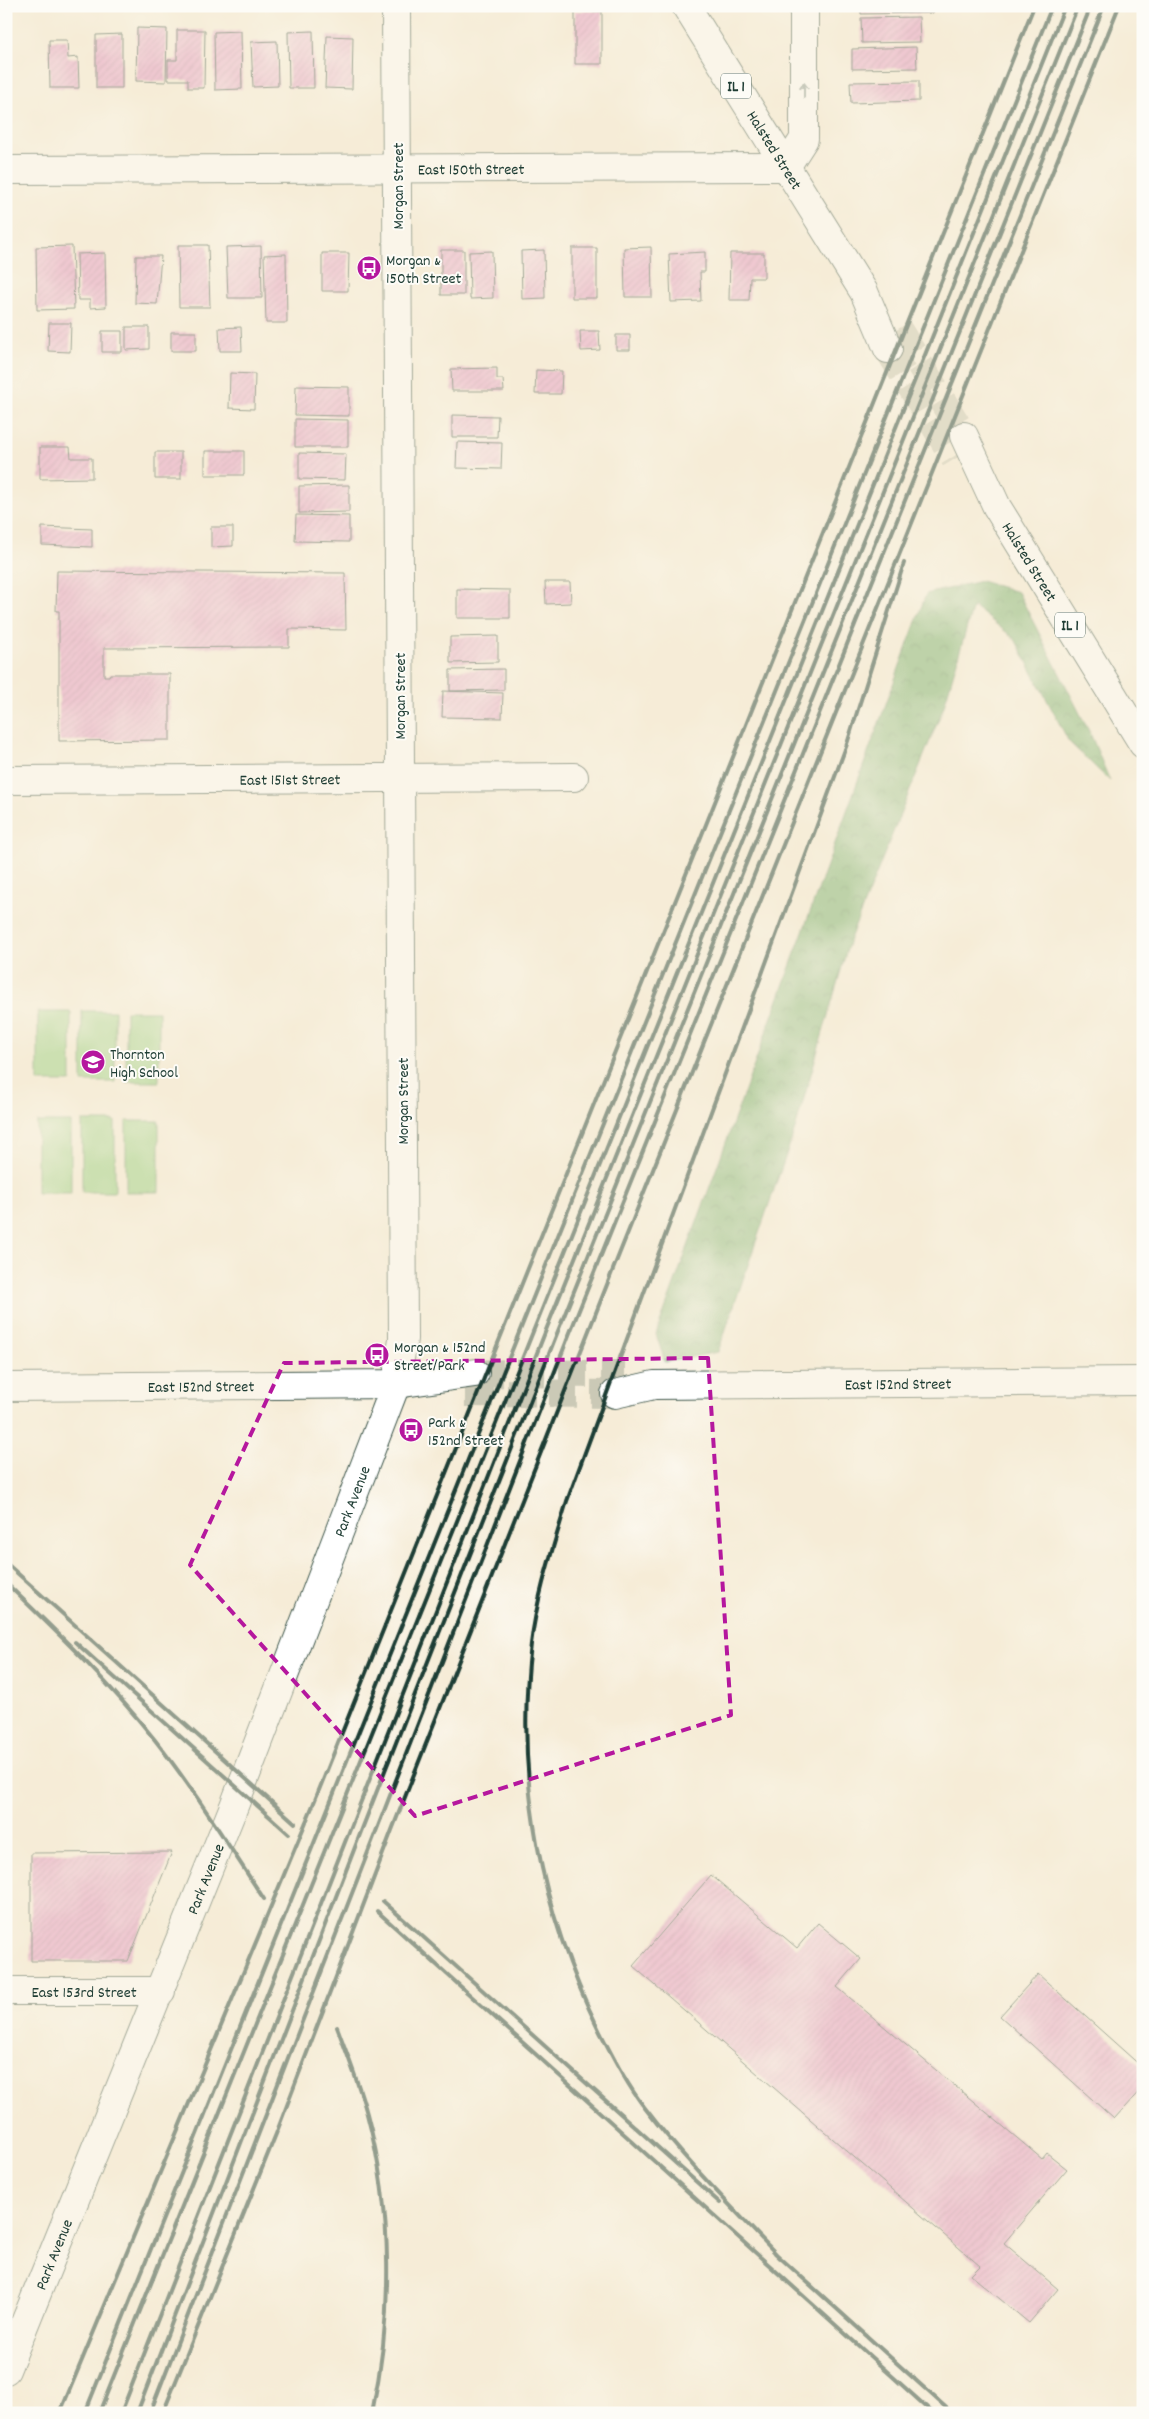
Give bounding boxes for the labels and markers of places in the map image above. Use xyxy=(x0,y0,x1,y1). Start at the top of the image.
place label: Morgan & 150th Street xyxy=(386,250,462,291)
bus stop icon: Morgan & 150th Street xyxy=(356,255,382,281)
place label: Thornton High School xyxy=(110,1044,178,1085)
school or university icon: Thornton High School xyxy=(80,1049,106,1075)
place label: Morgan & 152nd Street/Park xyxy=(394,1337,486,1378)
bus stop icon: Morgan & 152nd Street/Park xyxy=(364,1342,390,1368)
place label: Park & 152nd Street xyxy=(428,1412,503,1453)
bus stop icon: Park & 152nd Street xyxy=(398,1417,424,1443)

